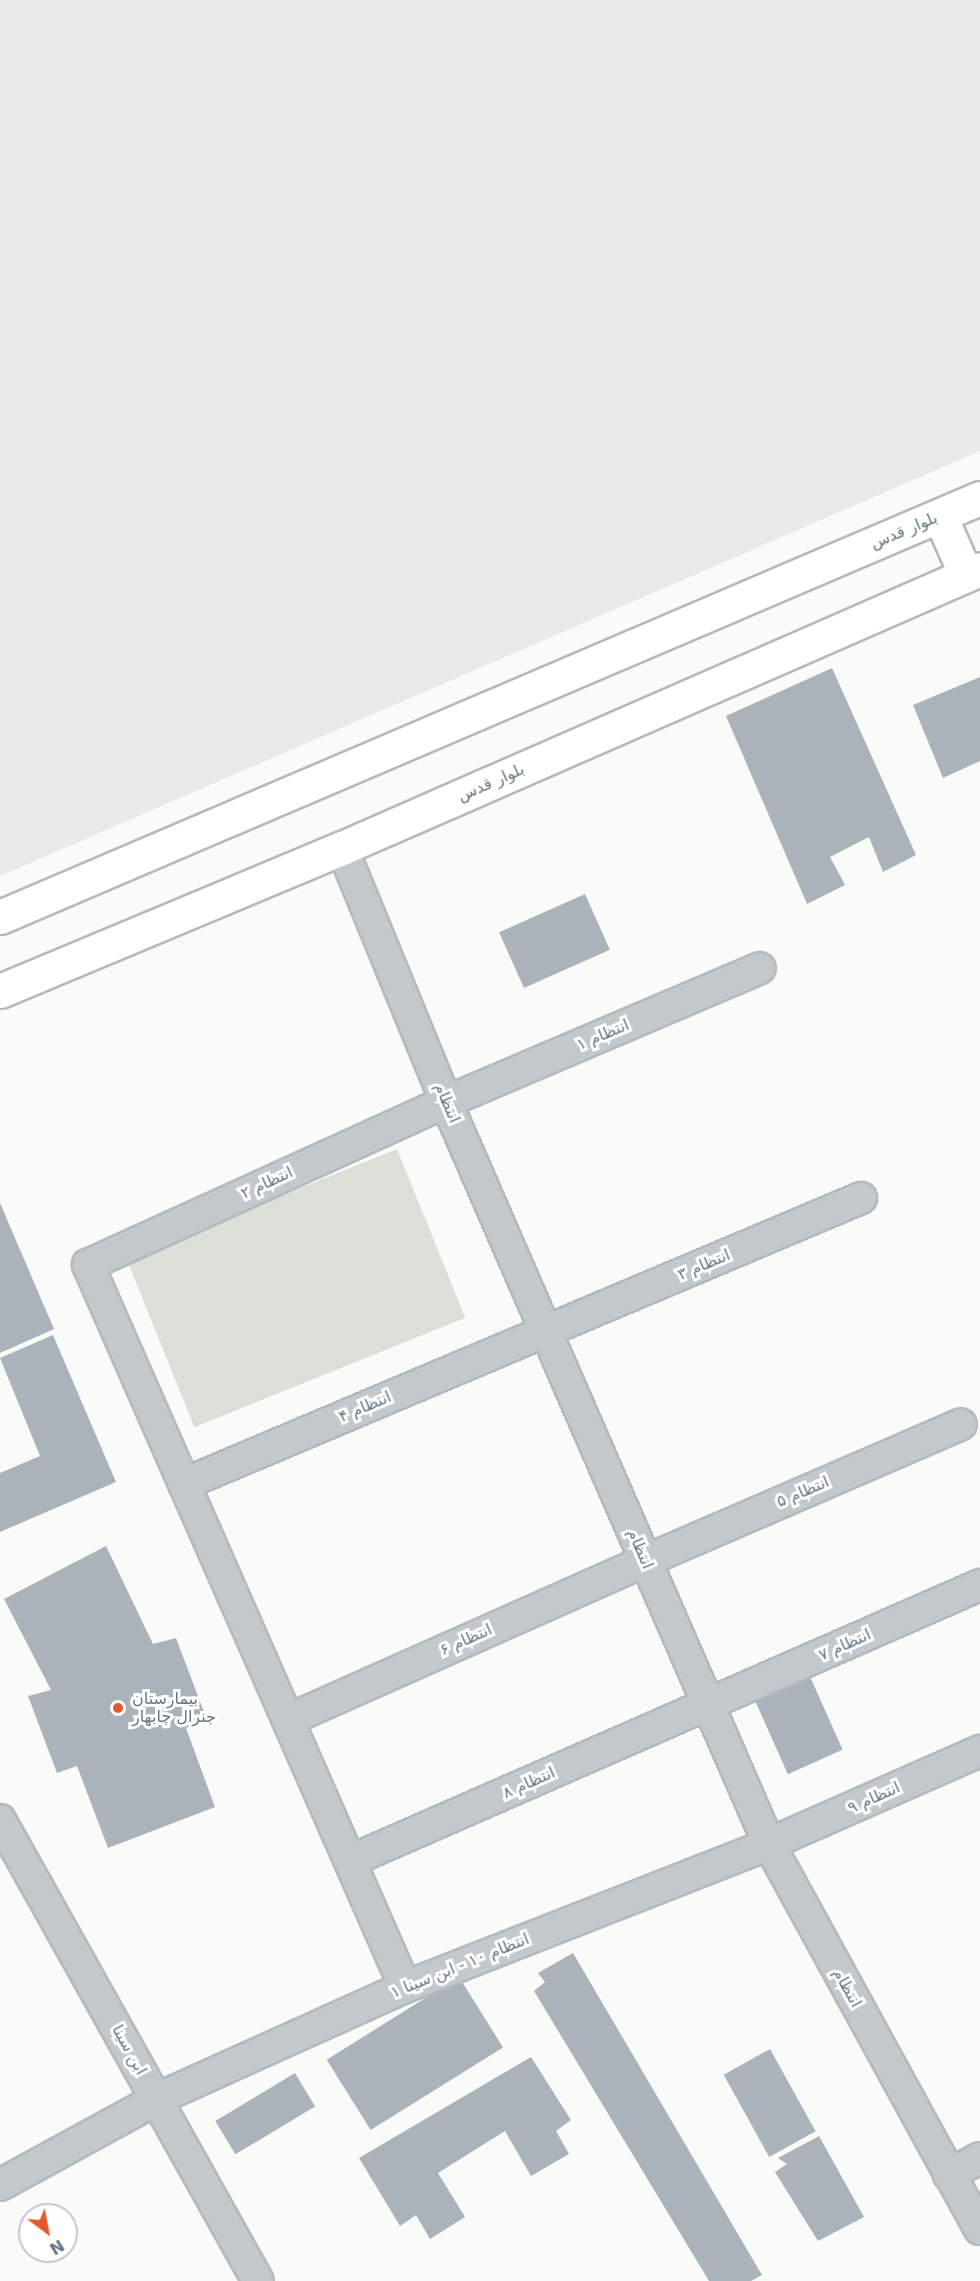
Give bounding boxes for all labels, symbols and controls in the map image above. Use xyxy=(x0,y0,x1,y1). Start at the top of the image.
street label: بلوار قدس xyxy=(868,508,940,554)
street label: بلوار قدس xyxy=(455,760,527,806)
street label: انتظام ۱ xyxy=(574,1015,632,1055)
street label: انتظام xyxy=(430,1080,464,1126)
street label: انتظام ۲ xyxy=(238,1163,296,1203)
street label: انتظام ۳ xyxy=(675,1245,733,1285)
street label: انتظام ۴ xyxy=(336,1387,394,1427)
street label: انتظام ۵ xyxy=(774,1472,832,1512)
street label: انتظام xyxy=(623,1526,657,1572)
street label: انتظام ۶ xyxy=(437,1620,495,1660)
street label: انتظام ۷ xyxy=(816,1625,874,1665)
place label: بیمارستان جنرال چابهار xyxy=(132,1689,216,1727)
marker: بیمارستان جنرال چابهار xyxy=(109,1699,127,1717)
street label: انتظام ۸ xyxy=(500,1763,558,1803)
street label: انتظام ۹ xyxy=(845,1778,903,1818)
street label: انتظام ۱۰ - ابن سینا ۱ xyxy=(388,1929,532,2003)
street label: انتظام xyxy=(829,1965,865,2011)
street label: ابن سینا xyxy=(107,2022,151,2078)
north arrow xyxy=(18,2203,78,2263)
text: N xyxy=(46,2235,67,2259)

